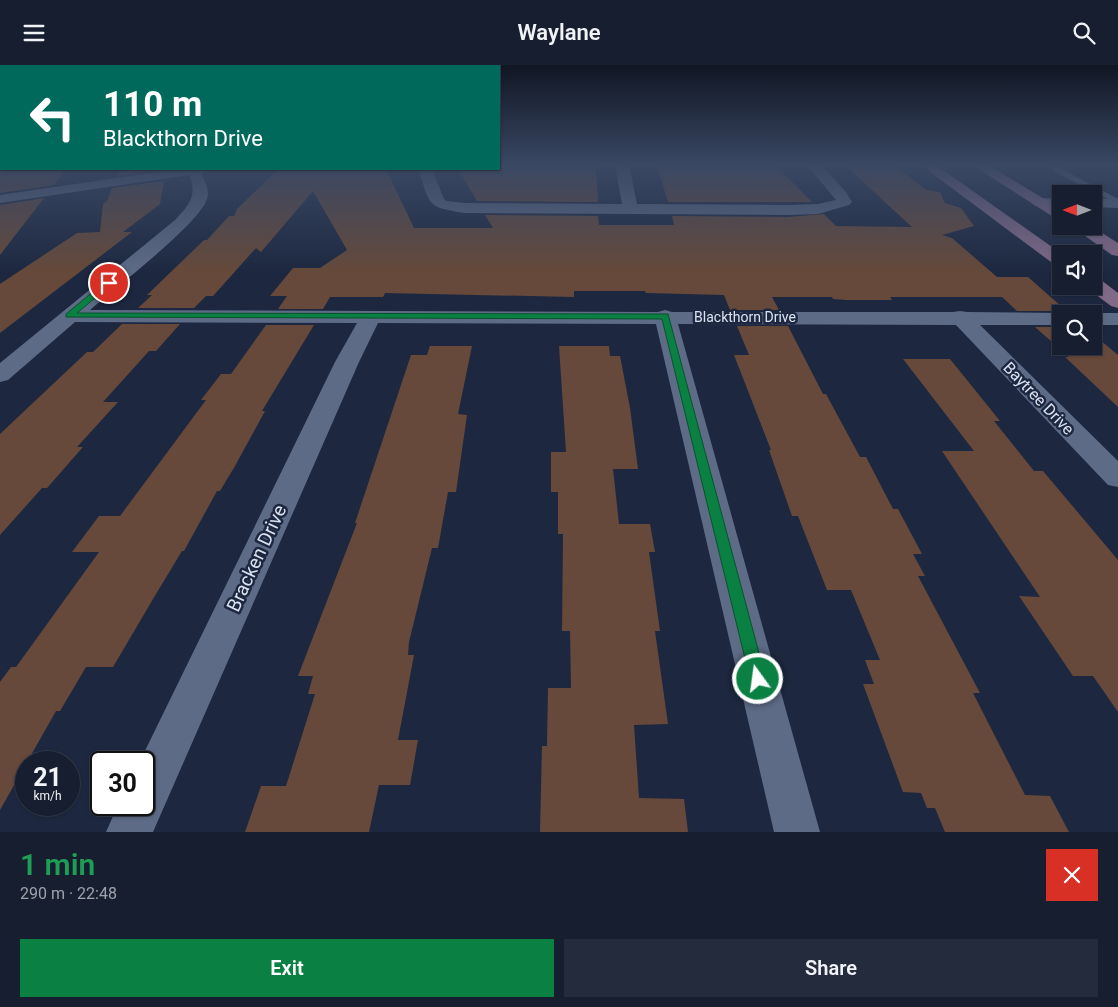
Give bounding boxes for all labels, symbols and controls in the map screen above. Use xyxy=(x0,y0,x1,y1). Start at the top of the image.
icon: menu xyxy=(20,19,48,47)
icon: search xyxy=(1070,19,1098,47)
text: Waylane xyxy=(517,20,601,45)
text: 110 m xyxy=(103,84,202,125)
icon: left xyxy=(20,85,85,150)
text: Blackthorn Drive xyxy=(103,126,263,151)
north arrow xyxy=(1052,185,1102,235)
map controls xyxy=(1052,185,1102,355)
button: sound xyxy=(1052,245,1102,295)
pin xyxy=(88,262,130,304)
icon: arrive xyxy=(95,269,123,297)
button: search xyxy=(1052,305,1102,355)
street label: Blackthorn Drive xyxy=(694,309,796,325)
street label: Baytree Drive xyxy=(999,358,1078,439)
street label: Bracken Drive xyxy=(222,501,291,615)
position arrow xyxy=(731,652,783,704)
speed limit sign: 30 xyxy=(90,751,155,816)
text: 21 xyxy=(33,763,62,792)
text: km/h xyxy=(33,789,62,803)
text: 1 min xyxy=(20,847,95,882)
button: close xyxy=(1046,849,1098,901)
text: 290 m · 22:48 xyxy=(20,884,117,903)
button: Exit xyxy=(20,939,554,997)
button: Share xyxy=(564,939,1098,997)

